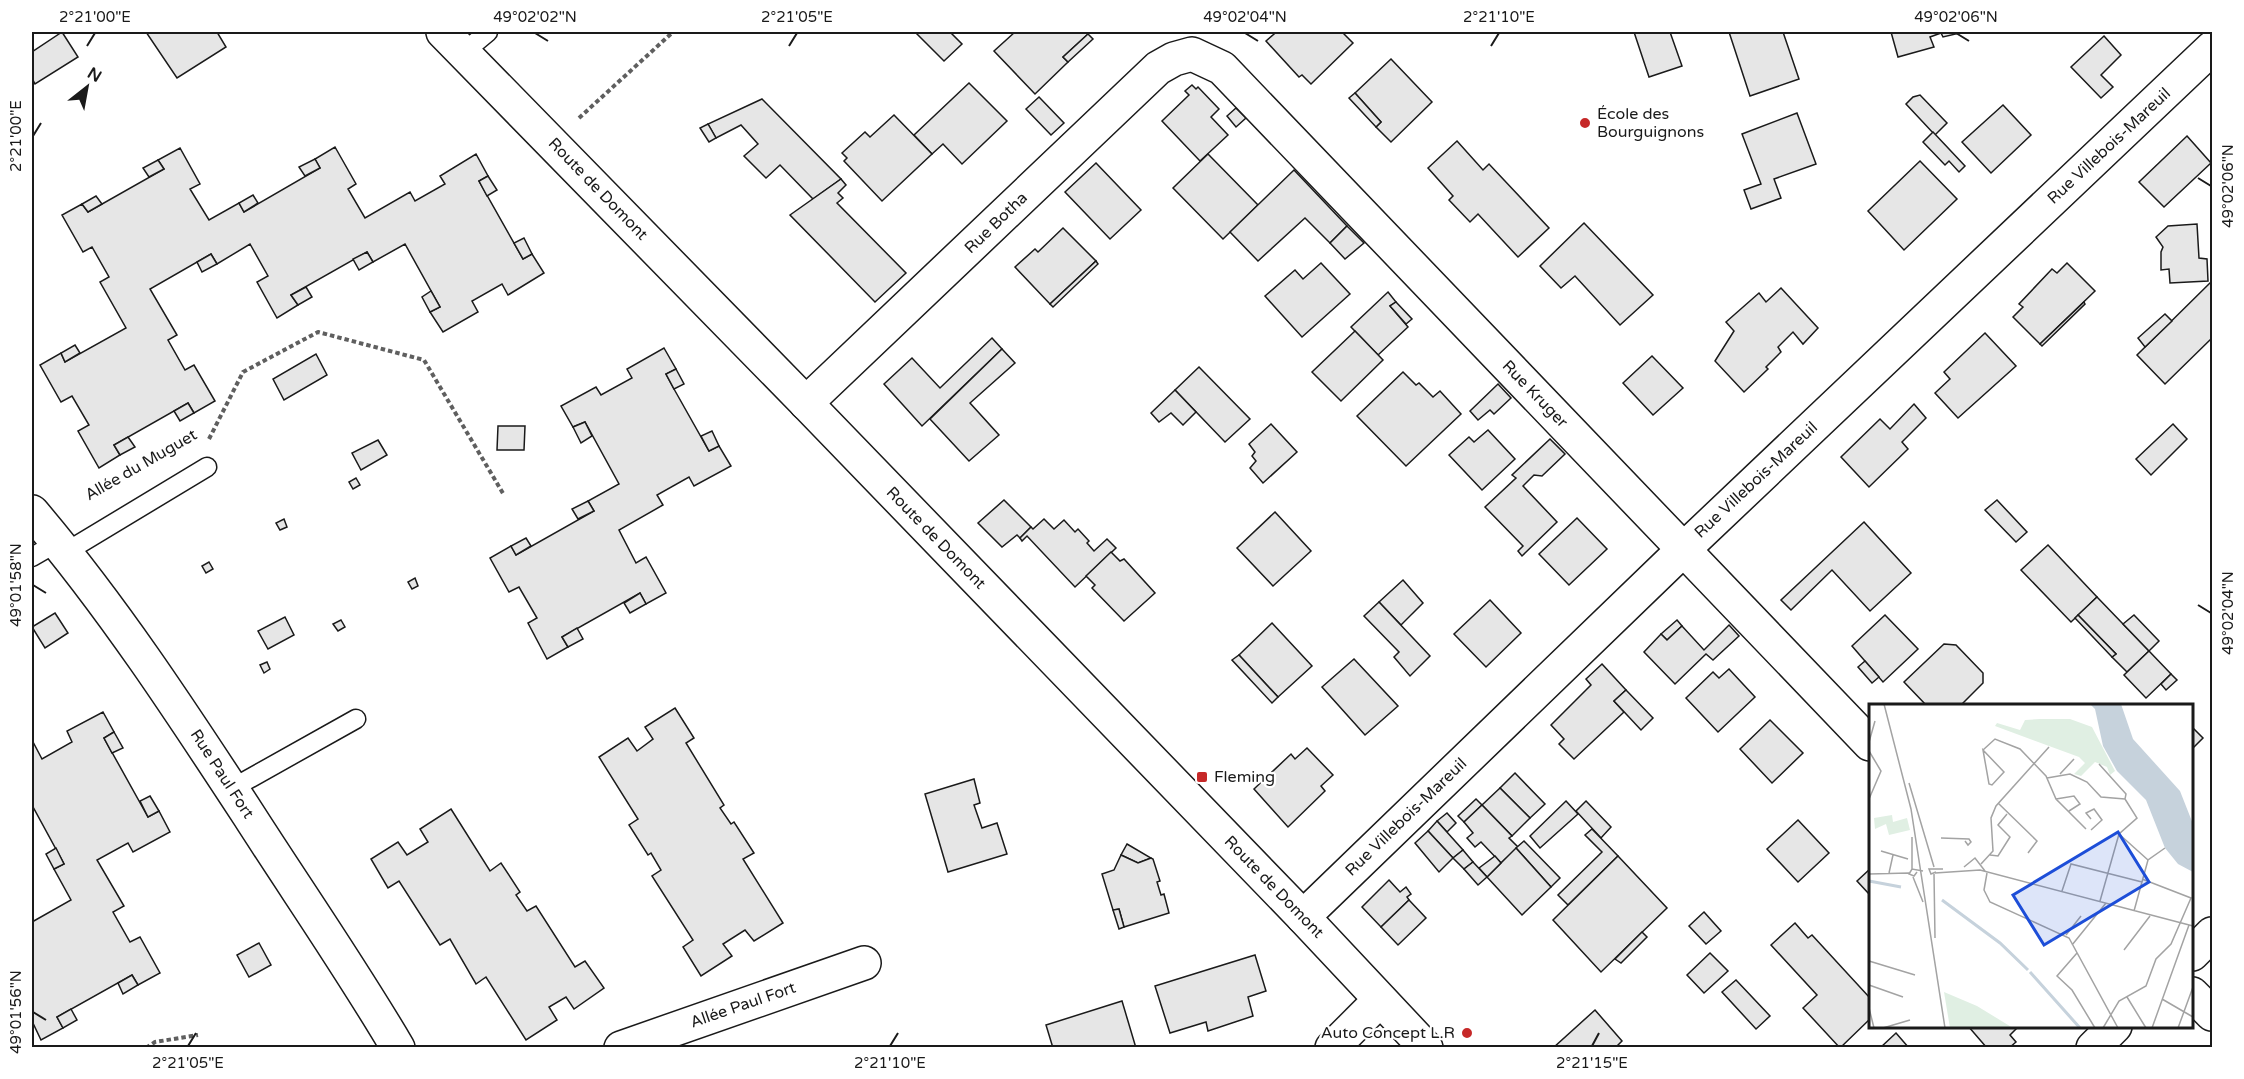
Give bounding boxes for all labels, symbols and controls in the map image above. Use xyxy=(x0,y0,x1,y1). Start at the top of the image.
text: 2°21'00"E xyxy=(59,8,131,26)
text: 49°02'02"N xyxy=(493,8,577,26)
text: 2°21'05"E xyxy=(761,8,833,26)
text: 49°02'04"N xyxy=(1203,8,1287,26)
text: 2°21'10"E xyxy=(1463,8,1535,26)
text: 49°02'06"N xyxy=(1914,8,1998,26)
north arrow xyxy=(57,57,117,117)
text: N xyxy=(84,63,105,87)
street label: Rue Villebois-Mareuil xyxy=(2043,84,2175,208)
text: 2°21'00"E xyxy=(7,100,25,172)
place label: École des Bourguignons xyxy=(1597,104,1704,142)
marker: École des Bourguignons xyxy=(1578,116,1592,130)
street label: Route de Domont xyxy=(544,134,652,244)
text: 49°02'06"N xyxy=(2219,144,2237,228)
street label: Rue Botha xyxy=(960,188,1032,258)
street label: Rue Kruger xyxy=(1498,356,1573,433)
street label: Rue Villebois-Mareuil xyxy=(1690,418,1822,542)
street label: Allée du Muguet xyxy=(81,425,201,505)
street label: Route de Domont xyxy=(882,483,990,593)
text: 49°01'58"N xyxy=(7,543,25,627)
text: 49°02'04"N xyxy=(2219,571,2237,655)
inset map xyxy=(1869,704,2193,1028)
street label: Rue Paul Fort xyxy=(186,726,258,822)
street label: Rue Villebois-Mareuil xyxy=(1341,754,1471,880)
place label: Fleming xyxy=(1214,767,1275,787)
marker: Fleming xyxy=(1195,770,1209,784)
street label: Route de Domont xyxy=(1220,832,1328,942)
text: 49°01'56"N xyxy=(7,970,25,1054)
street label: Allée Paul Fort xyxy=(688,978,798,1032)
place label: Auto Concept L.R xyxy=(1321,1023,1455,1043)
marker: Auto Concept L.R xyxy=(1460,1026,1474,1040)
text: 2°21'05"E xyxy=(152,1054,224,1072)
text: 2°21'10"E xyxy=(854,1054,926,1072)
text: 2°21'15"E xyxy=(1556,1054,1628,1072)

